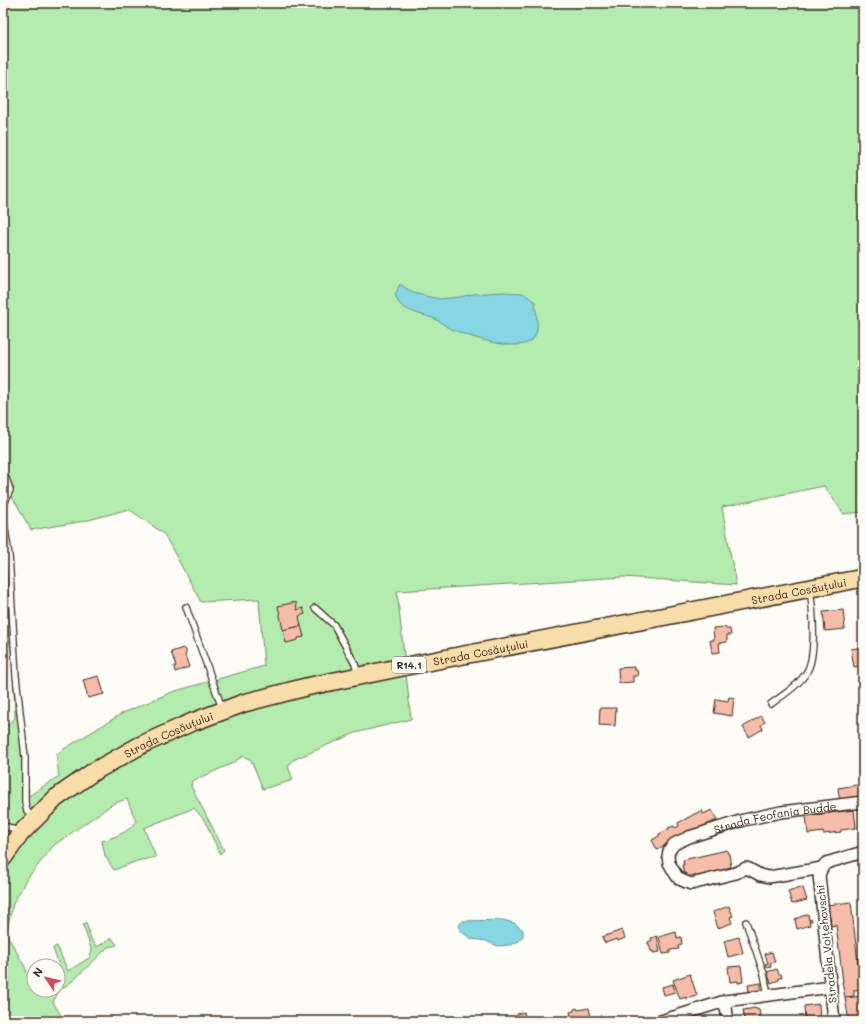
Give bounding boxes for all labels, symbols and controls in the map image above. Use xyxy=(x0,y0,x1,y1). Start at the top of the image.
street label: Strada Cosăuțului xyxy=(750,574,847,607)
street label: Strada Cosăuțului xyxy=(432,635,529,668)
road number: R14.1 xyxy=(392,657,426,673)
street label: Strada Cosăuțului xyxy=(121,708,215,761)
street label: Strada Feofania Budde xyxy=(712,798,837,836)
street label: Stradela Voițehovschi xyxy=(812,884,840,1004)
north arrow xyxy=(26,958,66,998)
text: N xyxy=(29,964,46,980)

